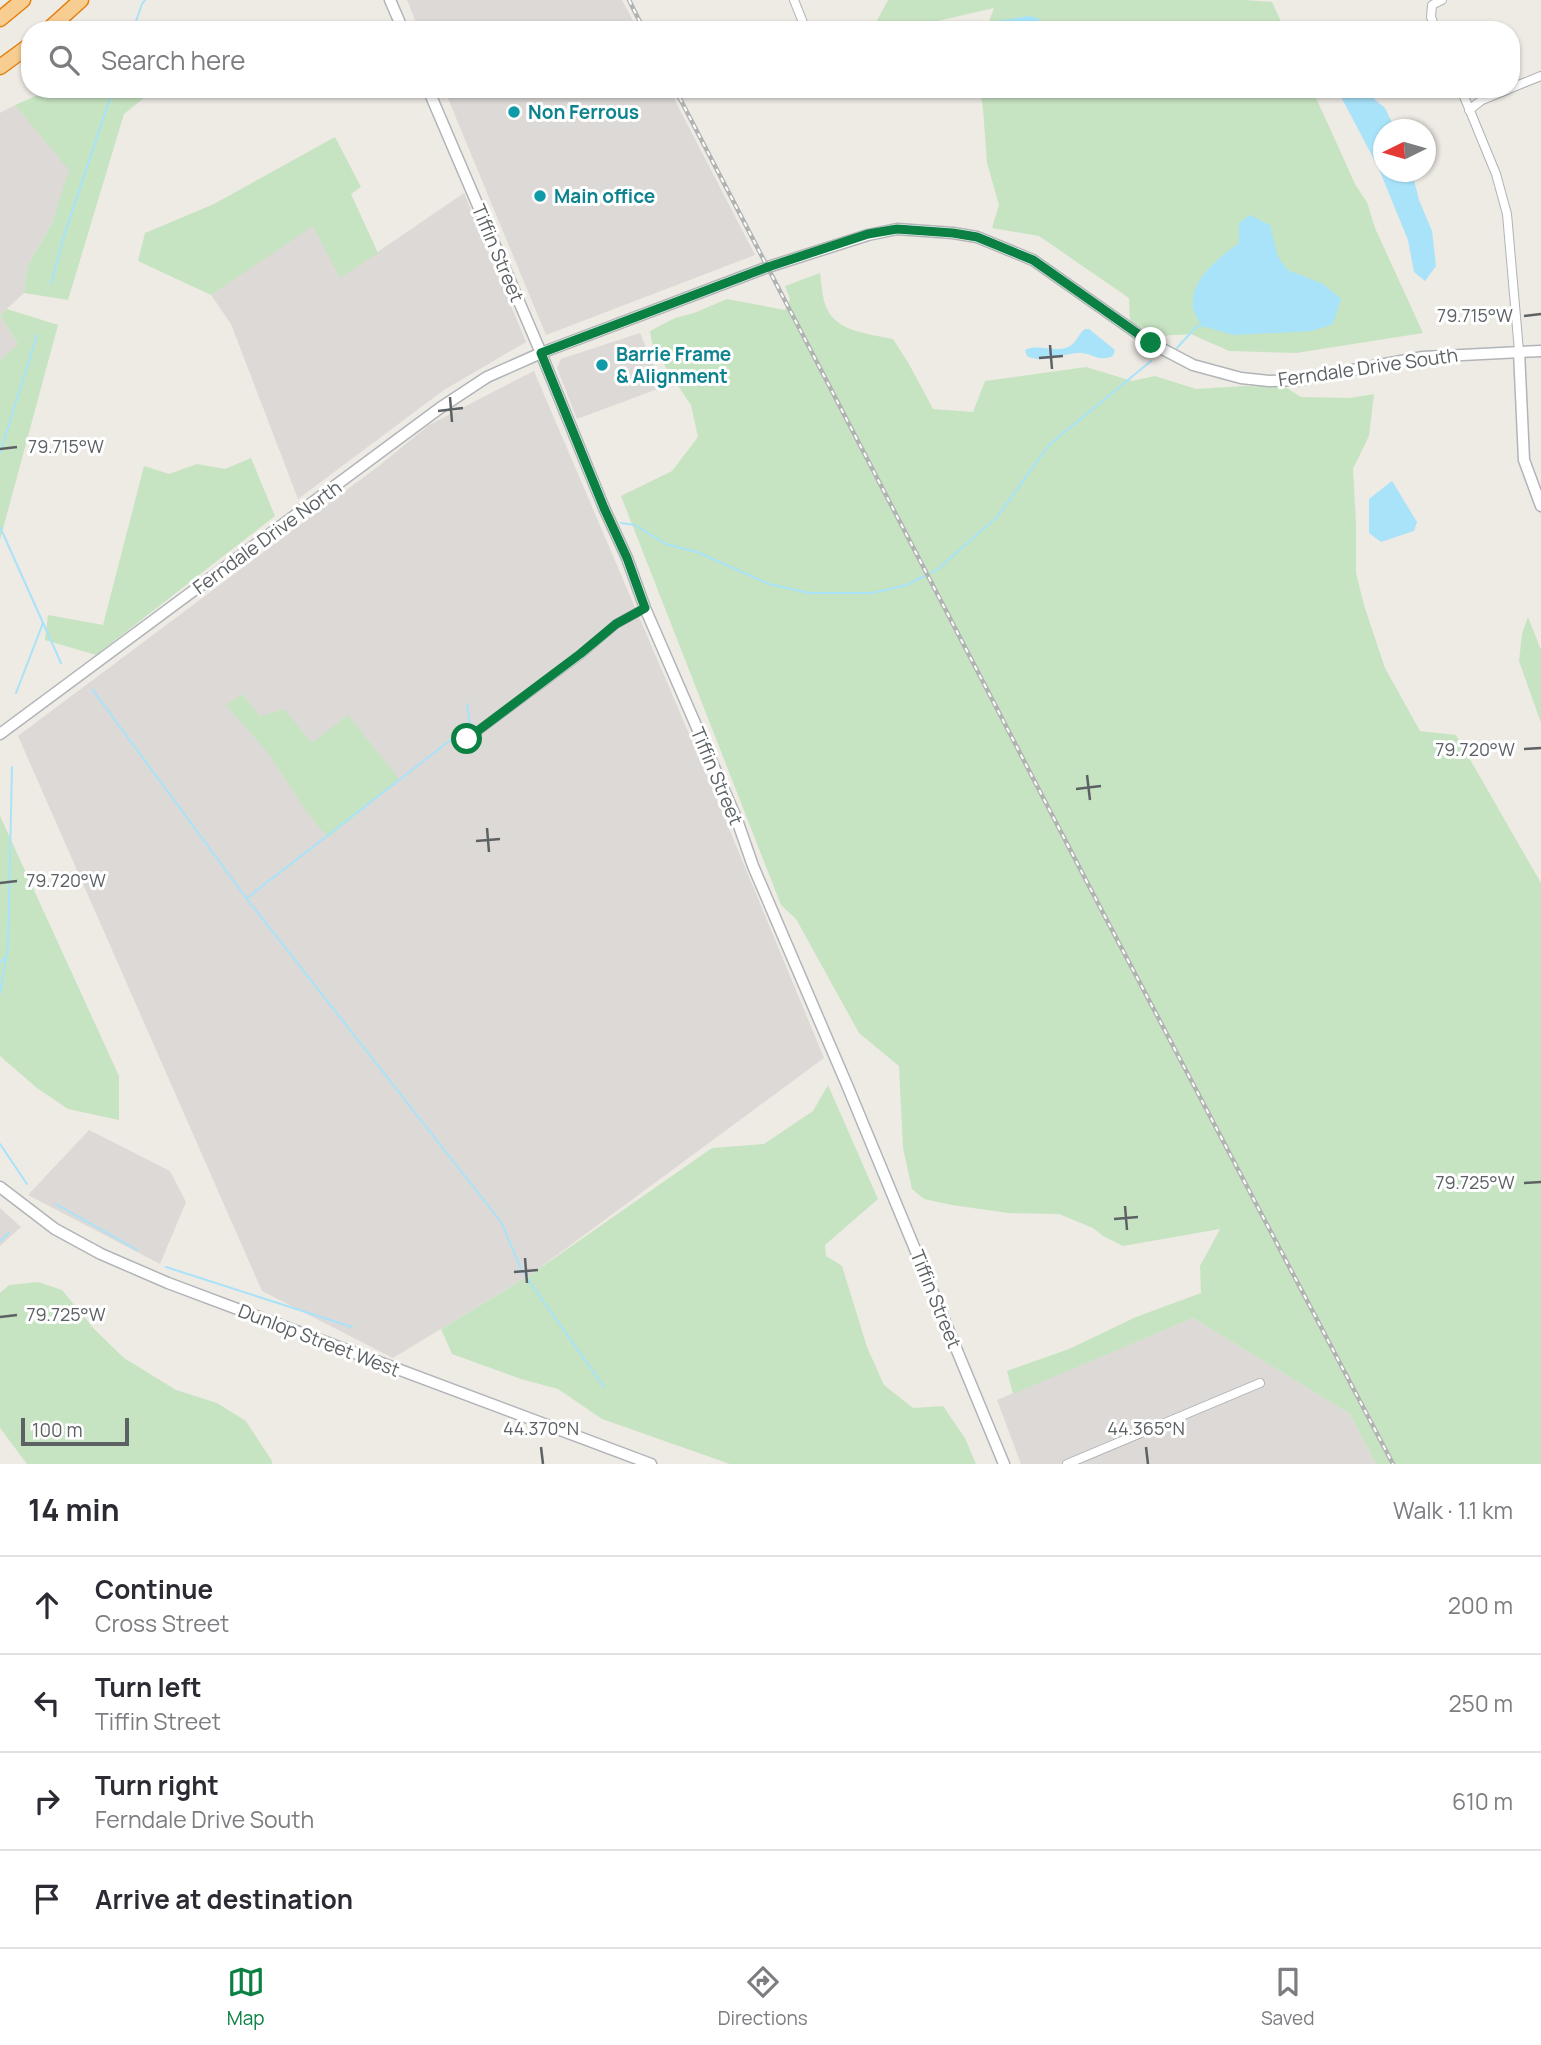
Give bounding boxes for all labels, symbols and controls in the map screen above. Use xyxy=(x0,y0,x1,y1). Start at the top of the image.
search box xyxy=(21,21,1520,98)
icon: search xyxy=(45,41,83,79)
text: Search here xyxy=(101,42,246,78)
place label: Non Ferrous xyxy=(528,99,639,125)
marker: Non Ferrous xyxy=(506,104,522,120)
north arrow xyxy=(1373,119,1436,182)
place label: Main office xyxy=(554,183,655,209)
marker: Main office xyxy=(532,188,548,204)
street label: Tiffin Street xyxy=(466,200,530,306)
text: 79.715°W xyxy=(1437,303,1513,327)
route end xyxy=(1135,327,1166,358)
place label: Barrie Frame & Alignment xyxy=(616,341,731,389)
street label: Ferndale Drive South xyxy=(1277,342,1459,392)
marker: Barrie Frame & Alignment xyxy=(594,357,610,373)
text: 79.715°W xyxy=(28,434,104,458)
street label: Ferndale Drive North xyxy=(187,474,347,600)
route start xyxy=(451,723,482,754)
street label: Tiffin Street xyxy=(685,723,749,829)
text: 79.720°W xyxy=(1435,737,1515,761)
text: 79.720°W xyxy=(26,868,106,892)
text: 79.725°W xyxy=(1435,1170,1515,1194)
street label: Tiffin Street xyxy=(904,1246,968,1352)
street label: Dunlop Street West xyxy=(235,1297,403,1383)
text: 79.725°W xyxy=(26,1302,106,1326)
scale bar xyxy=(21,1415,130,1447)
text: 44.370°N xyxy=(503,1416,579,1440)
text: 44.365°N xyxy=(1107,1416,1185,1440)
text: 100 m xyxy=(32,1417,83,1443)
text: 14 min xyxy=(28,1489,120,1530)
text: Walk · 1.1 km xyxy=(1393,1494,1513,1526)
text: Continue xyxy=(95,1571,213,1607)
icon: ahead xyxy=(28,1586,66,1624)
text: 200 m xyxy=(1448,1589,1513,1621)
text: Cross Street xyxy=(95,1607,229,1639)
text: Turn left xyxy=(95,1669,202,1705)
icon: left xyxy=(28,1684,66,1722)
text: 250 m xyxy=(1448,1687,1513,1719)
text: Tiffin Street xyxy=(95,1705,221,1737)
text: Turn right xyxy=(95,1767,219,1803)
icon: right xyxy=(28,1782,66,1820)
text: 610 m xyxy=(1452,1785,1513,1817)
text: Ferndale Drive South xyxy=(95,1803,314,1835)
icon: arrive xyxy=(28,1880,66,1918)
text: Arrive at destination xyxy=(95,1881,353,1917)
tab: Map xyxy=(227,1963,265,2031)
tab: Directions xyxy=(718,1963,808,2031)
tab: Saved xyxy=(1261,1963,1314,2031)

